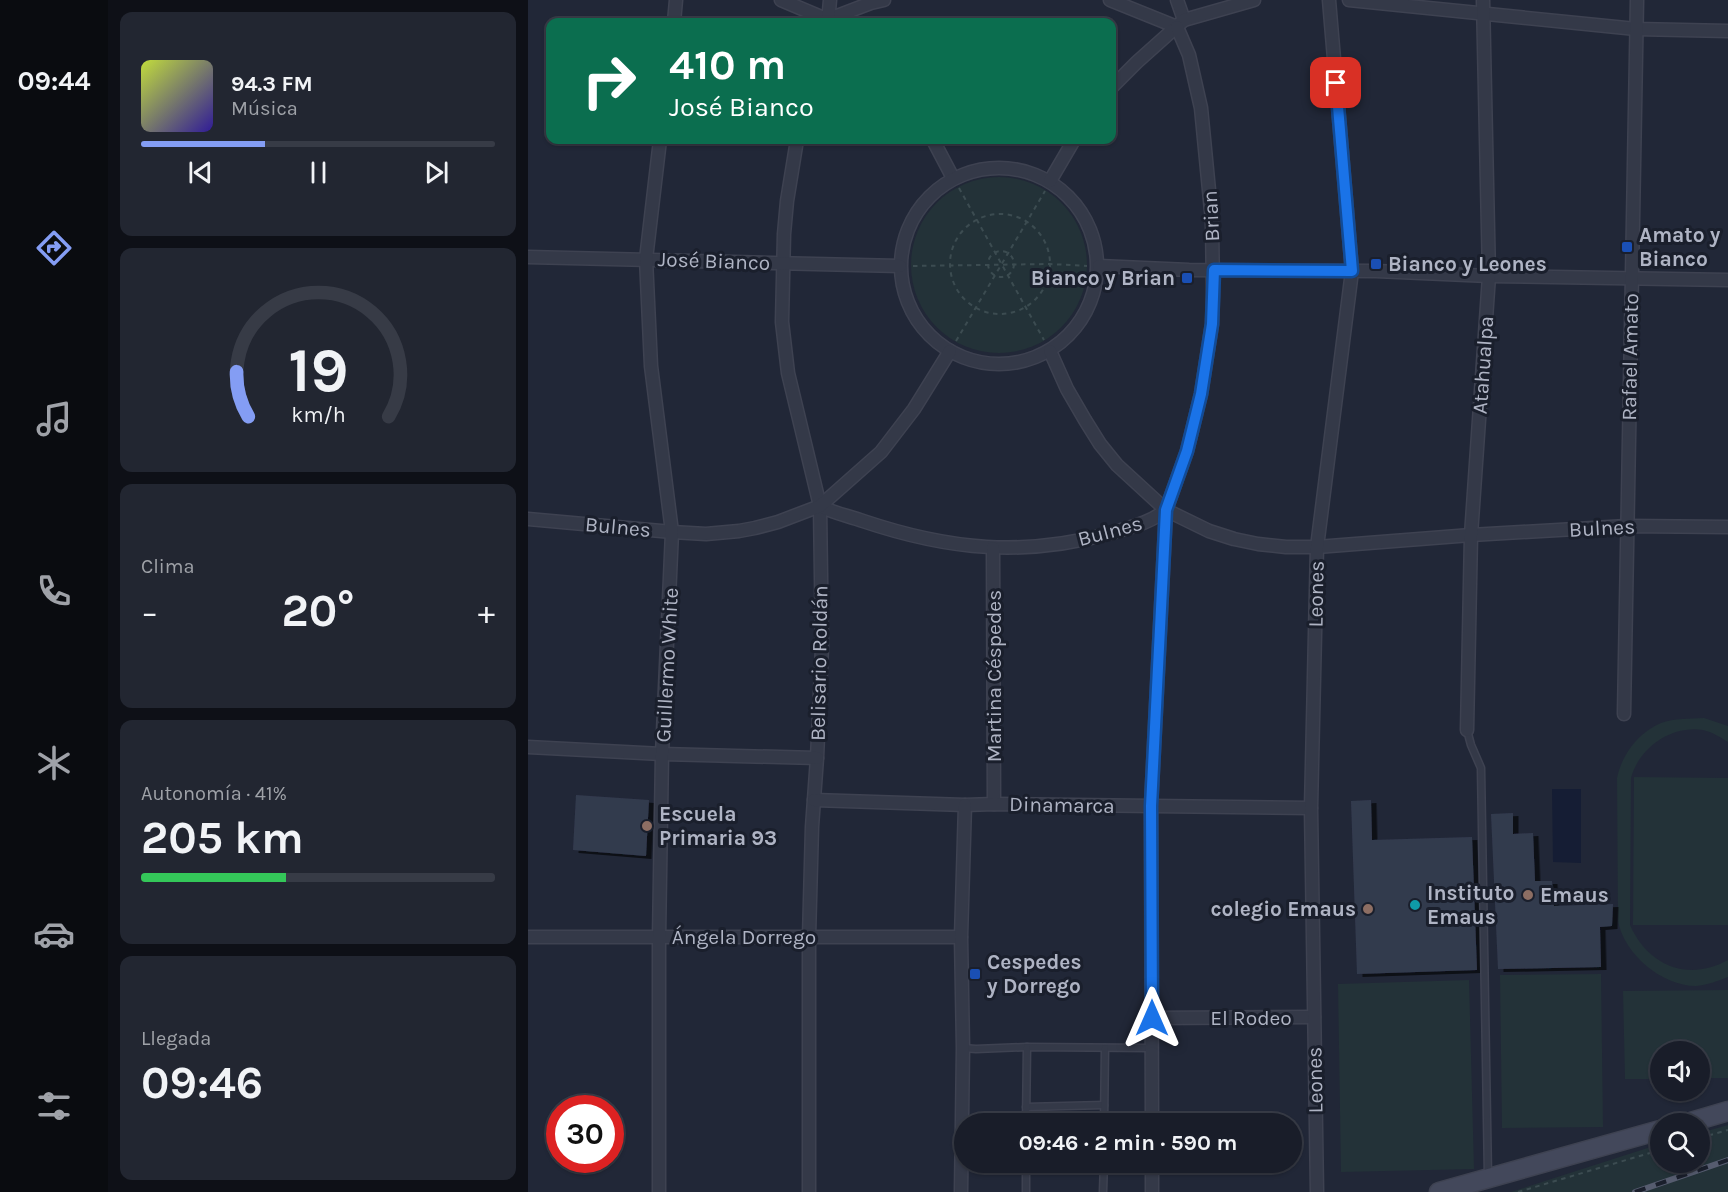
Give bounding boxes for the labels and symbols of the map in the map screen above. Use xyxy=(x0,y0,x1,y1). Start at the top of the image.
pin xyxy=(1310,57,1361,108)
street label: Brian xyxy=(1198,190,1224,242)
place label: Amato y Bianco xyxy=(1639,223,1721,271)
marker: Amato y Bianco xyxy=(1620,240,1634,254)
street label: José Bianco xyxy=(657,247,771,275)
place label: Bianco y Leones xyxy=(1388,252,1547,276)
marker: Bianco y Leones xyxy=(1369,257,1383,271)
place label: Bianco y Brian xyxy=(1031,266,1175,290)
marker: Bianco y Brian xyxy=(1180,271,1194,285)
street label: Rafael Amato xyxy=(1617,293,1643,421)
street label: Atahualpa xyxy=(1468,315,1498,415)
street label: Bulnes xyxy=(1075,511,1145,551)
street label: Bulnes xyxy=(584,512,652,542)
street label: Bulnes xyxy=(1568,514,1636,542)
street label: Leones xyxy=(1303,561,1329,627)
street label: Belisario Roldán xyxy=(806,585,832,741)
street label: Guillermo White xyxy=(651,587,683,743)
street label: Martina Céspedes xyxy=(982,590,1006,762)
street label: Dinamarca xyxy=(1009,792,1115,818)
place label: Escuela Primaria 93 xyxy=(659,802,777,850)
marker: Escuela Primaria 93 xyxy=(640,819,654,833)
place label: Instituto Emaus xyxy=(1427,881,1514,929)
place label: Emaus xyxy=(1540,883,1609,907)
marker: Emaus xyxy=(1521,888,1535,902)
place label: colegio Emaus xyxy=(1210,897,1356,921)
marker: Instituto Emaus xyxy=(1408,898,1422,912)
marker: colegio Emaus xyxy=(1361,902,1375,916)
street label: Ángela Dorrego xyxy=(672,925,816,949)
place label: Cespedes y Dorrego xyxy=(987,950,1082,998)
marker: Cespedes y Dorrego xyxy=(968,967,982,981)
position arrow xyxy=(1120,986,1184,1050)
street label: El Rodeo xyxy=(1210,1006,1292,1030)
street label: Leones xyxy=(1302,1047,1328,1113)
speed limit sign: 30 xyxy=(546,1095,624,1173)

